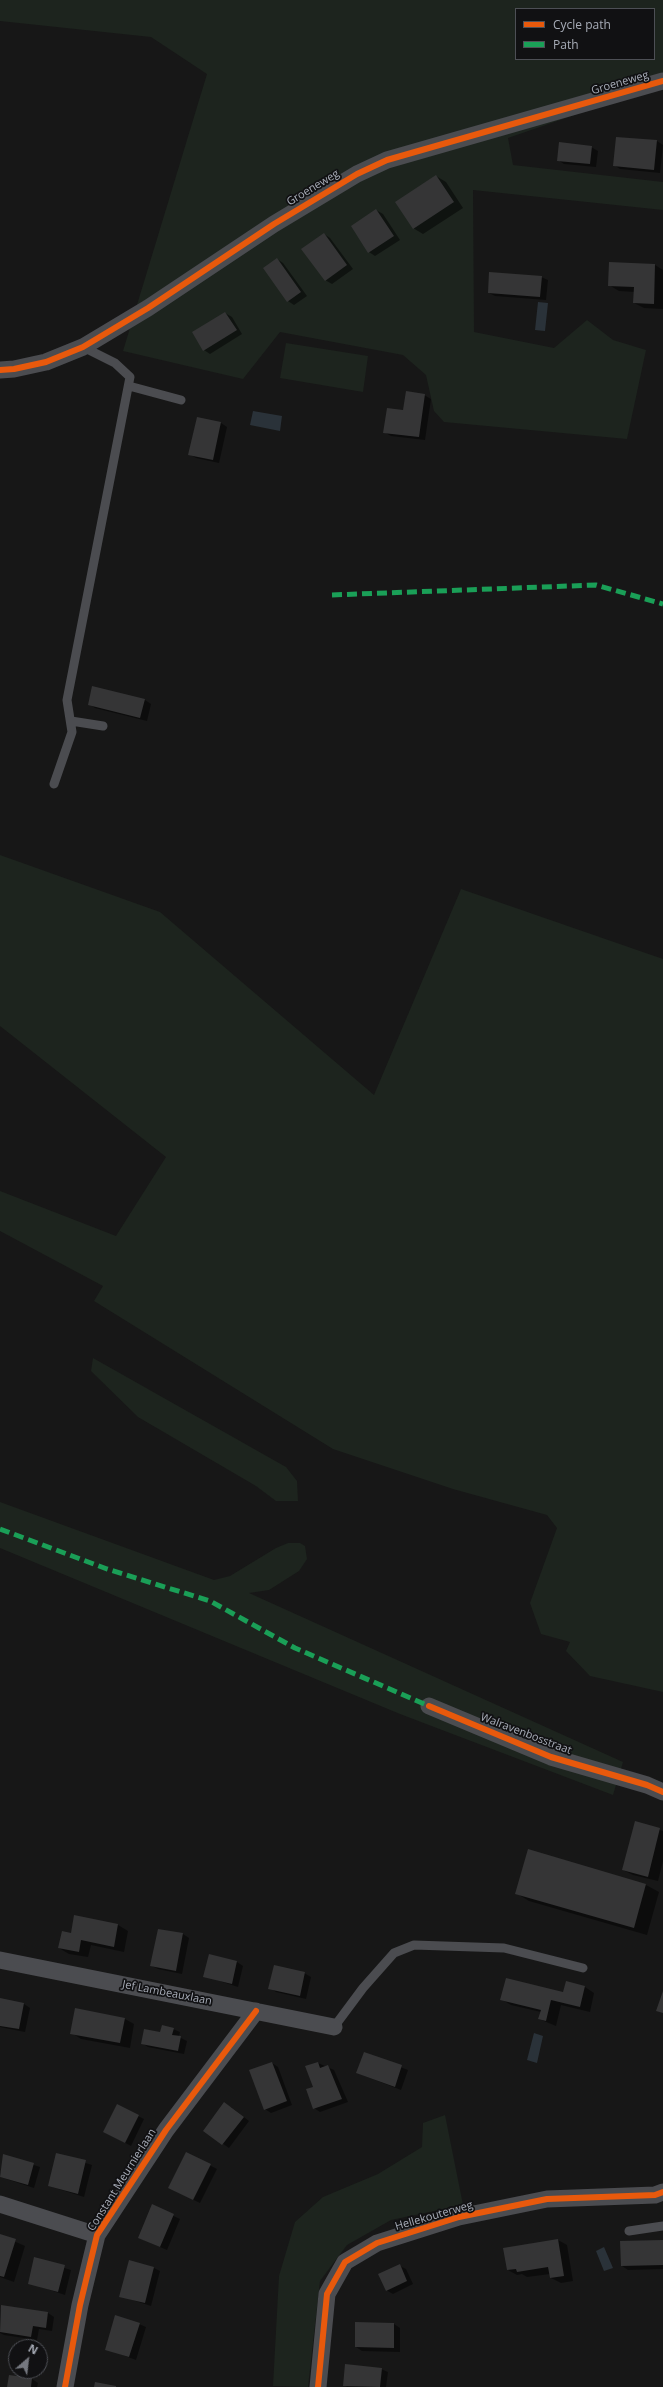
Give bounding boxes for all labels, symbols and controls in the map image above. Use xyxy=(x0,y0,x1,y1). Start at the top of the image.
legend xyxy=(515,8,655,60)
text: Cycle path xyxy=(553,16,611,33)
text: Path xyxy=(553,36,579,53)
street label: Groeneweg xyxy=(590,69,650,97)
street label: Groeneweg xyxy=(284,167,342,209)
street label: Walravenbosstraat xyxy=(479,1711,573,1757)
street label: Jef Lambeauxlaan xyxy=(121,1978,213,2008)
street label: Constant Meurnierlaan xyxy=(85,2126,159,2234)
street label: Hellekouterweg xyxy=(394,2199,474,2233)
north arrow xyxy=(8,2339,48,2379)
text: N xyxy=(26,2340,41,2358)

